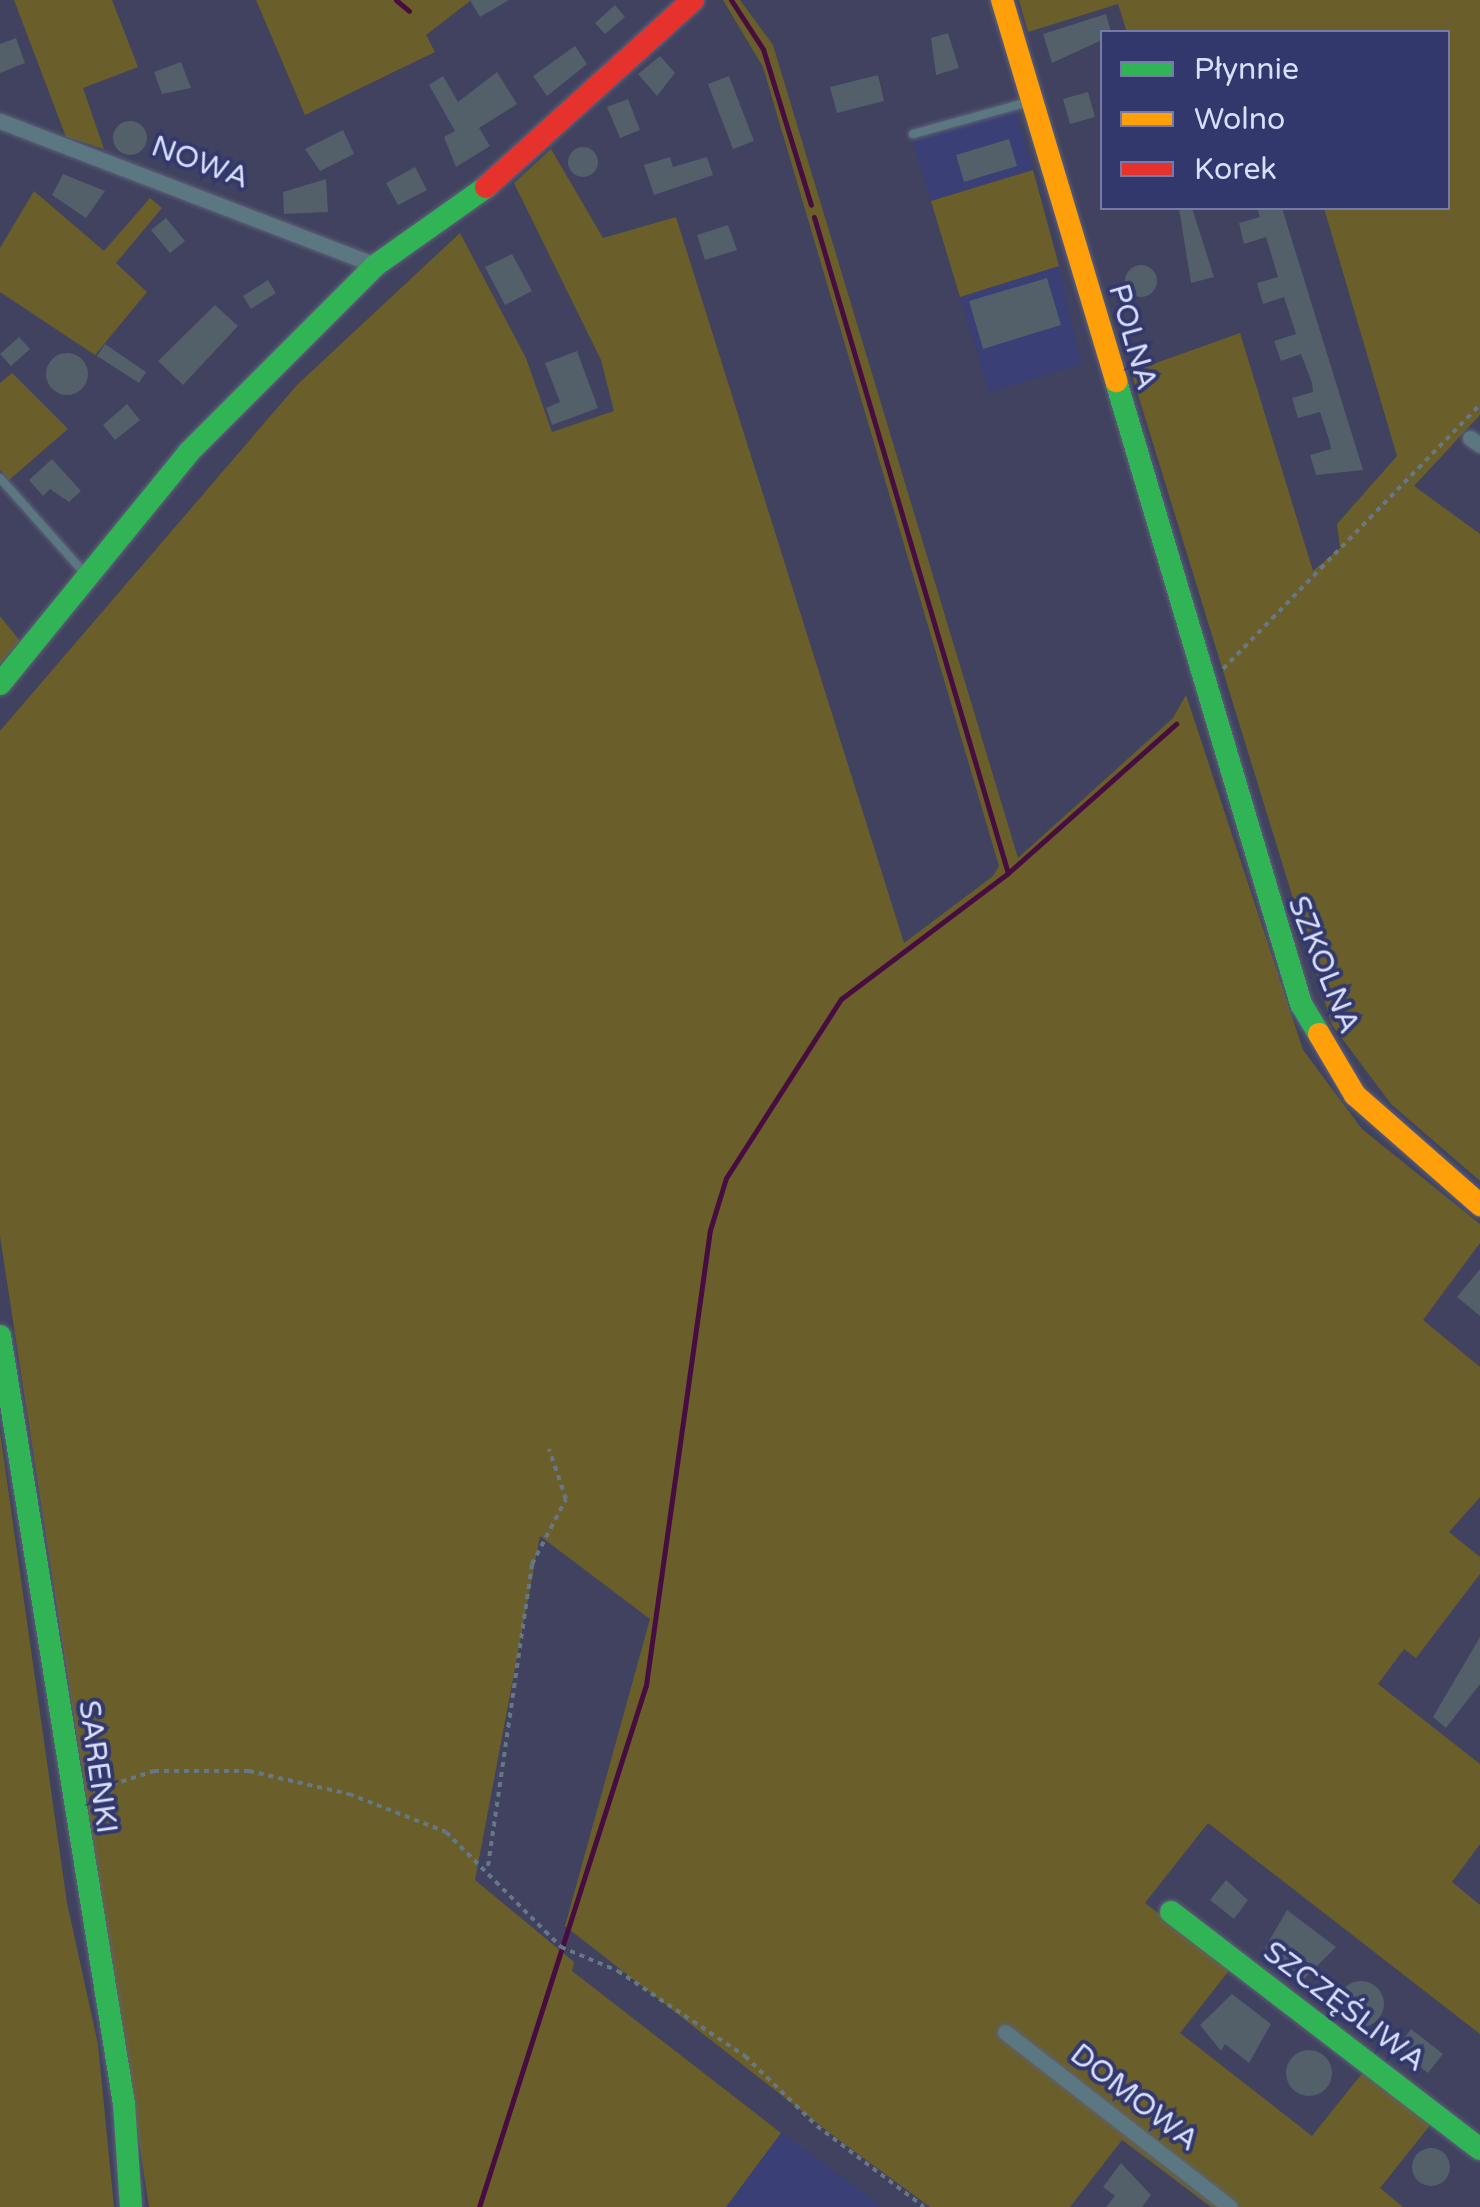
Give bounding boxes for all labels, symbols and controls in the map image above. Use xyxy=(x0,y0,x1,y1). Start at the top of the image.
legend xyxy=(1100,30,1450,210)
text: Płynnie xyxy=(1194,51,1299,88)
text: Wolno xyxy=(1194,101,1285,138)
street label: NOWA xyxy=(146,129,254,197)
text: Korek xyxy=(1194,151,1277,188)
street label: POLNA xyxy=(1100,280,1164,394)
street label: SZKOLNA xyxy=(1279,891,1367,1039)
street label: SARENKI xyxy=(70,1698,124,1836)
street label: SZCZĘŚLIWA xyxy=(1256,1934,1432,2080)
street label: DOMOWA xyxy=(1063,2037,1205,2159)

